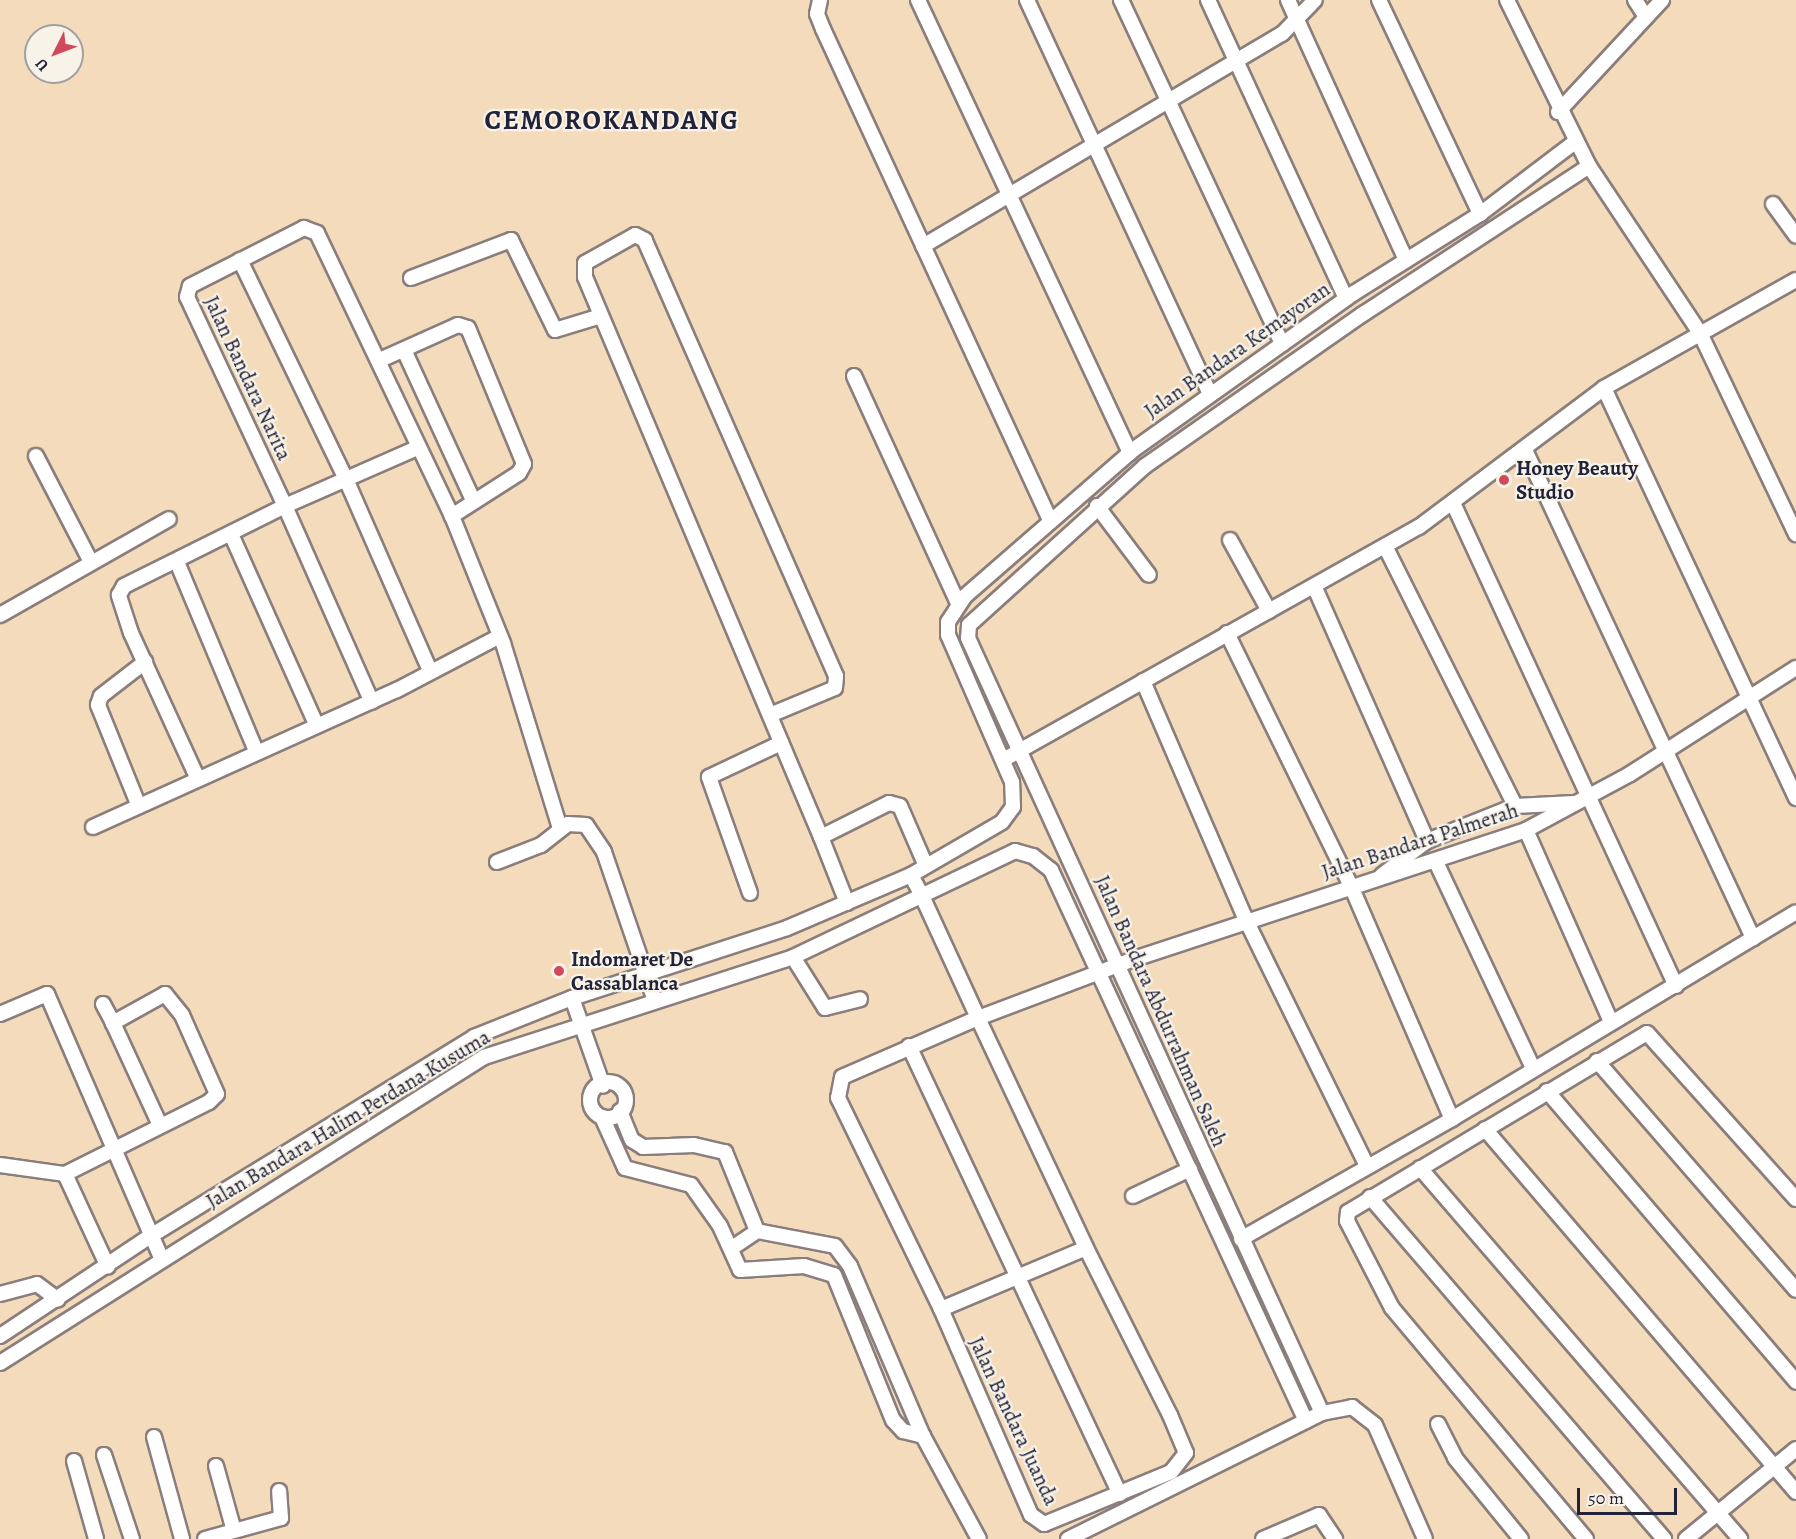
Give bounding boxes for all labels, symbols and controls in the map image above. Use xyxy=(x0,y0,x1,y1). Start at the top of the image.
north arrow xyxy=(24,24,84,84)
text: U xyxy=(30,53,54,76)
district label: CEMOROKANDANG xyxy=(485,105,739,137)
street label: Jalan Bandara Kemayoran xyxy=(1139,276,1335,424)
street label: Jalan Bandara Narita xyxy=(199,292,297,464)
place label: Honey Beauty Studio xyxy=(1516,455,1638,505)
marker: Honey Beauty Studio xyxy=(1497,473,1511,487)
street label: Jalan Bandara Palmerah xyxy=(1319,797,1521,885)
street label: Jalan Bandara Abdurrahman Saleh xyxy=(1090,871,1232,1151)
place label: Indomaret De Cassablanca xyxy=(571,946,693,996)
marker: Indomaret De Cassablanca xyxy=(552,964,566,978)
street label: Jalan Bandara Halim Perdana Kusuma xyxy=(201,1024,495,1214)
street label: Jalan Bandara Juanda xyxy=(964,1333,1064,1509)
scale bar xyxy=(1580,1476,1680,1514)
text: 50 m xyxy=(1588,1486,1624,1510)

